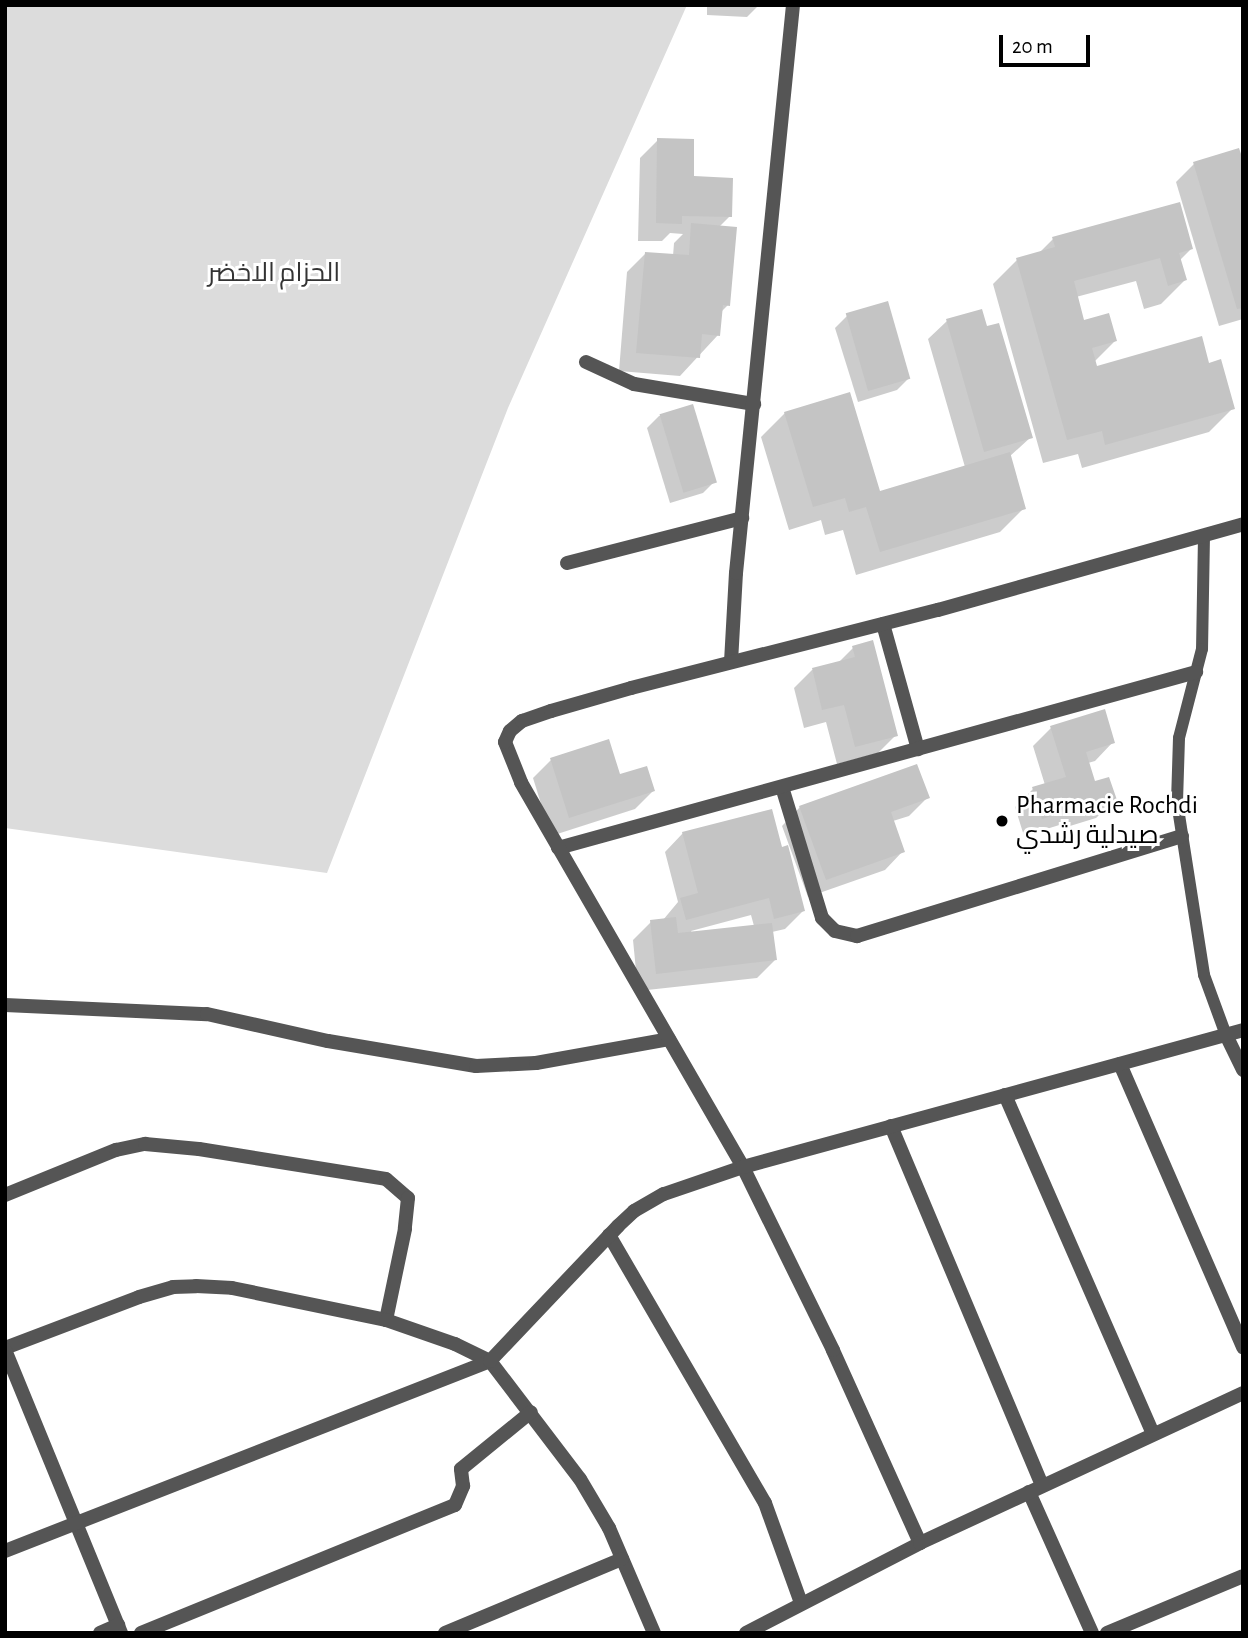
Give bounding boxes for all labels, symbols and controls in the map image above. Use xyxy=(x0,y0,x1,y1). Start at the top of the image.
scale bar xyxy=(1003,21,1094,65)
text: 20 m xyxy=(1012,36,1053,57)
park label: الحزام الاخضر xyxy=(208,258,340,290)
place label: Pharmacie Rochdi صيدلية رشدي xyxy=(1016,790,1198,852)
marker: Pharmacie Rochdi صيدلية رشدي xyxy=(994,813,1010,829)

